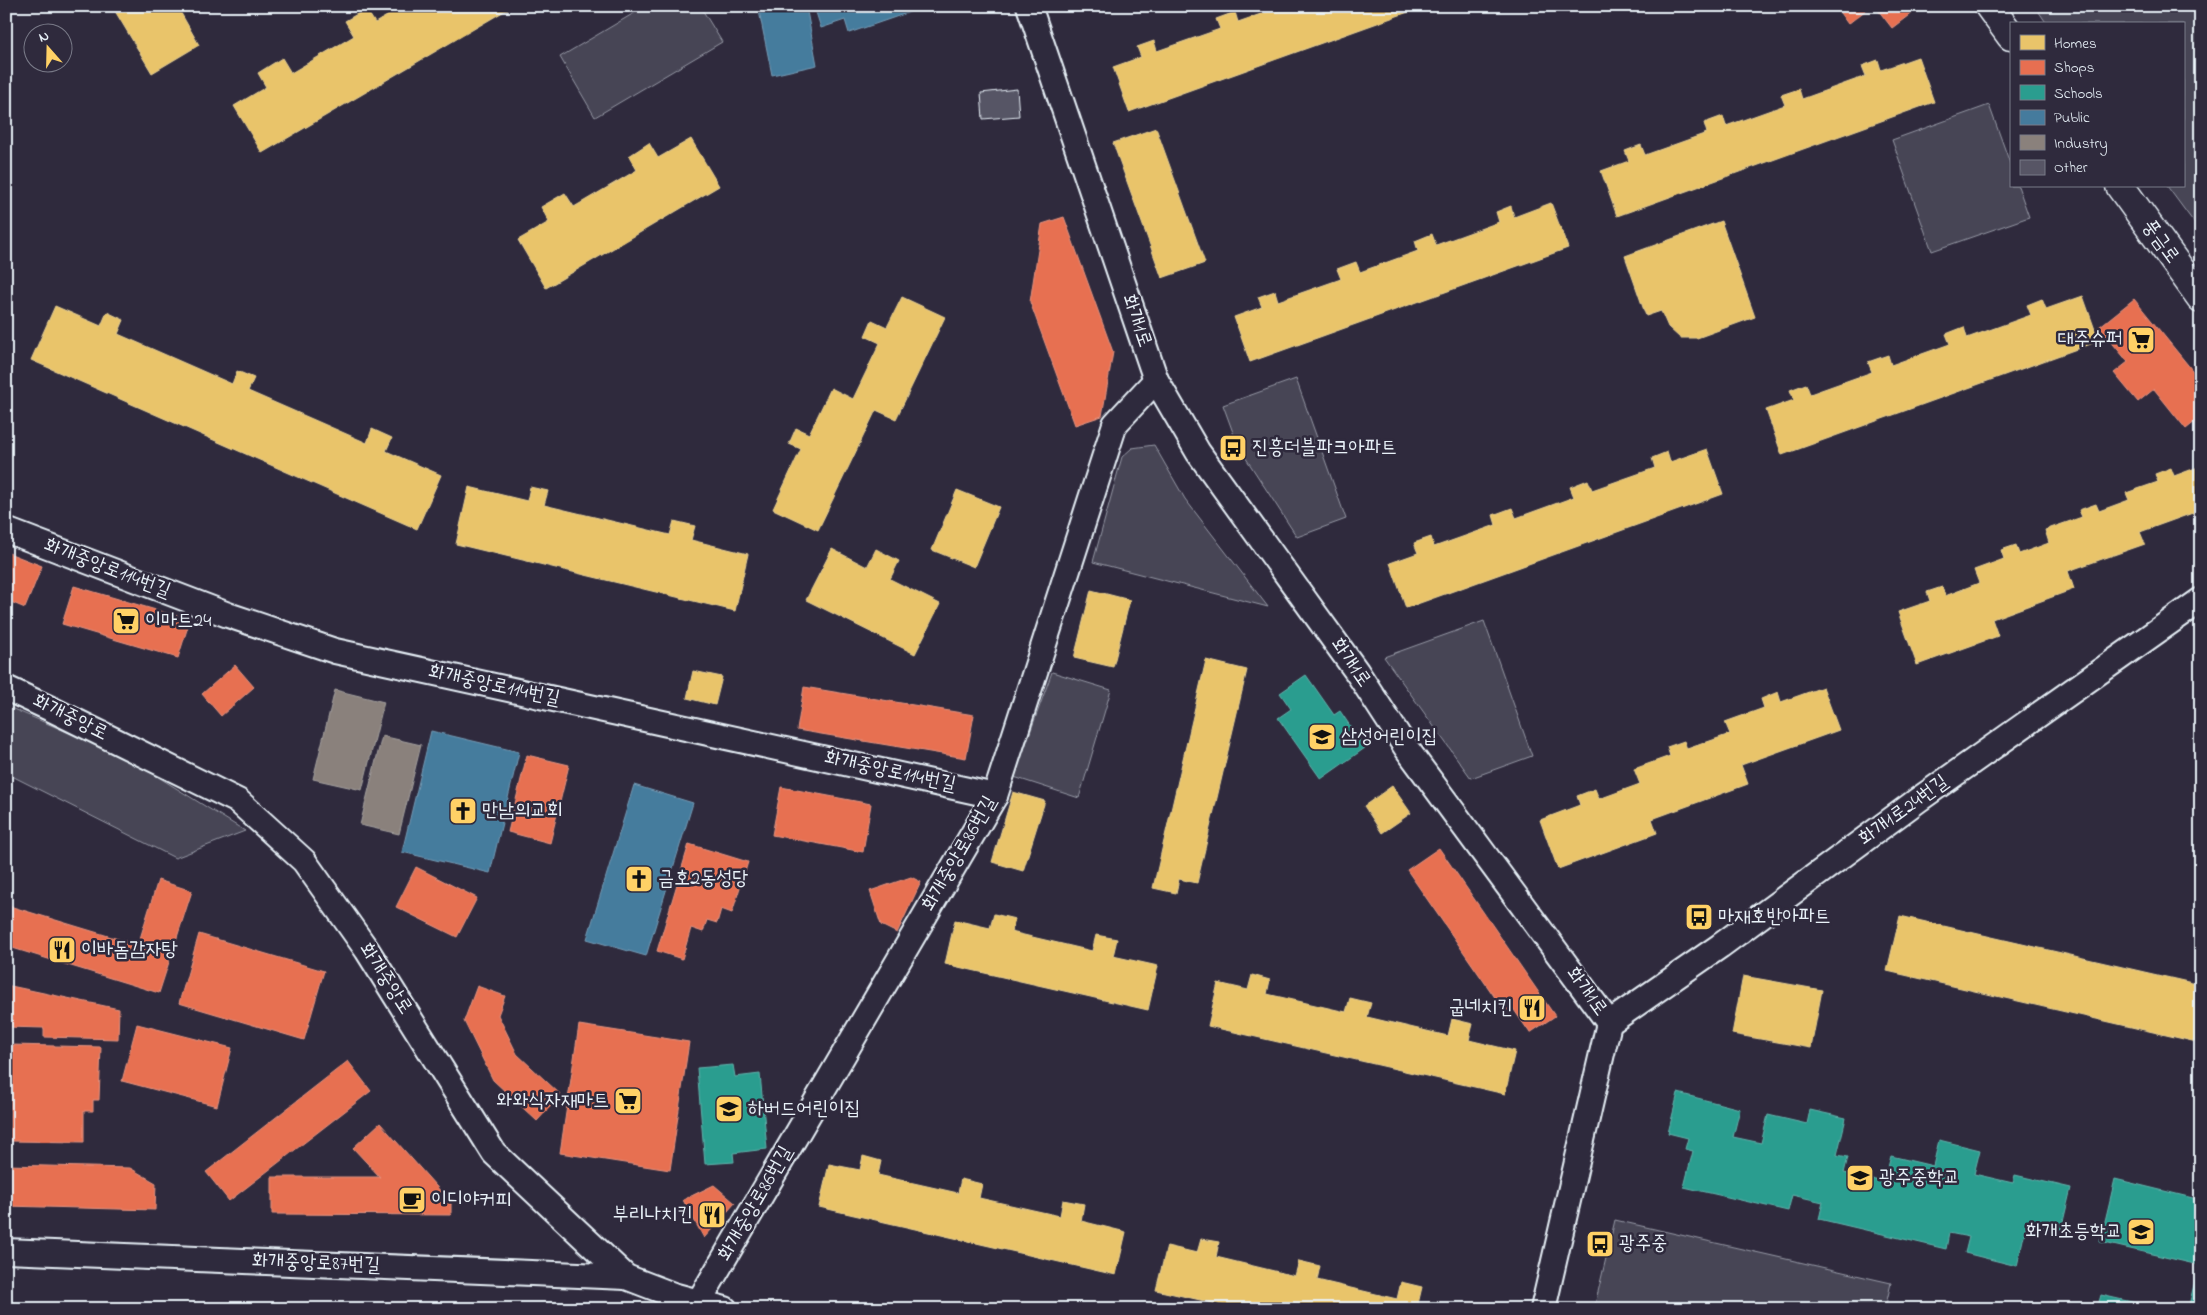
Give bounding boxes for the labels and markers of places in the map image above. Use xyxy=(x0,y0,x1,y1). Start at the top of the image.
supermarket icon: 대주슈퍼 xyxy=(2126,325,2156,355)
place label: 대주슈퍼 xyxy=(2058,326,2122,355)
bus stop icon: 진흥더블파크아파트 xyxy=(1218,433,1248,463)
place label: 진흥더블파크아파트 xyxy=(1252,434,1397,463)
supermarket icon: 이마트24 xyxy=(111,606,141,636)
place label: 이마트24 xyxy=(145,607,211,636)
school or university icon: 삼성어린이집 xyxy=(1307,722,1337,752)
place label: 삼성어린이집 xyxy=(1341,723,1438,752)
church icon: 만남의교회 xyxy=(448,796,478,826)
place label: 만남의교회 xyxy=(482,797,562,826)
church icon: 금호2동성당 xyxy=(624,864,654,894)
place label: 금호2동성당 xyxy=(658,865,748,894)
bus stop icon: 마재호반아파트 xyxy=(1684,902,1714,932)
place label: 마재호반아파트 xyxy=(1718,903,1831,932)
restaurant icon: 이바돔감자탕 xyxy=(47,935,77,965)
place label: 이바돔감자탕 xyxy=(81,936,178,965)
restaurant icon: 굽네치킨 xyxy=(1517,993,1547,1023)
place label: 굽네치킨 xyxy=(1449,994,1513,1023)
supermarket icon: 와와식자재마트 xyxy=(613,1086,643,1116)
place label: 와와식자재마트 xyxy=(496,1087,609,1116)
school or university icon: 하버드어린이집 xyxy=(714,1094,744,1124)
place label: 하버드어린이집 xyxy=(748,1095,861,1124)
school or university icon: 광주중학교 xyxy=(1845,1163,1875,1193)
place label: 광주중학교 xyxy=(1879,1164,1959,1193)
cafe icon: 이디야커피 xyxy=(397,1185,427,1215)
place label: 이디야커피 xyxy=(431,1186,511,1215)
restaurant icon: 부리나치킨 xyxy=(697,1200,727,1230)
place label: 부리나치킨 xyxy=(613,1201,693,1230)
school or university icon: 화개초등학교 xyxy=(2126,1217,2156,1247)
place label: 화개초등학교 xyxy=(2025,1218,2122,1247)
bus stop icon: 광주중 xyxy=(1585,1229,1615,1259)
place label: 광주중 xyxy=(1619,1230,1667,1259)

